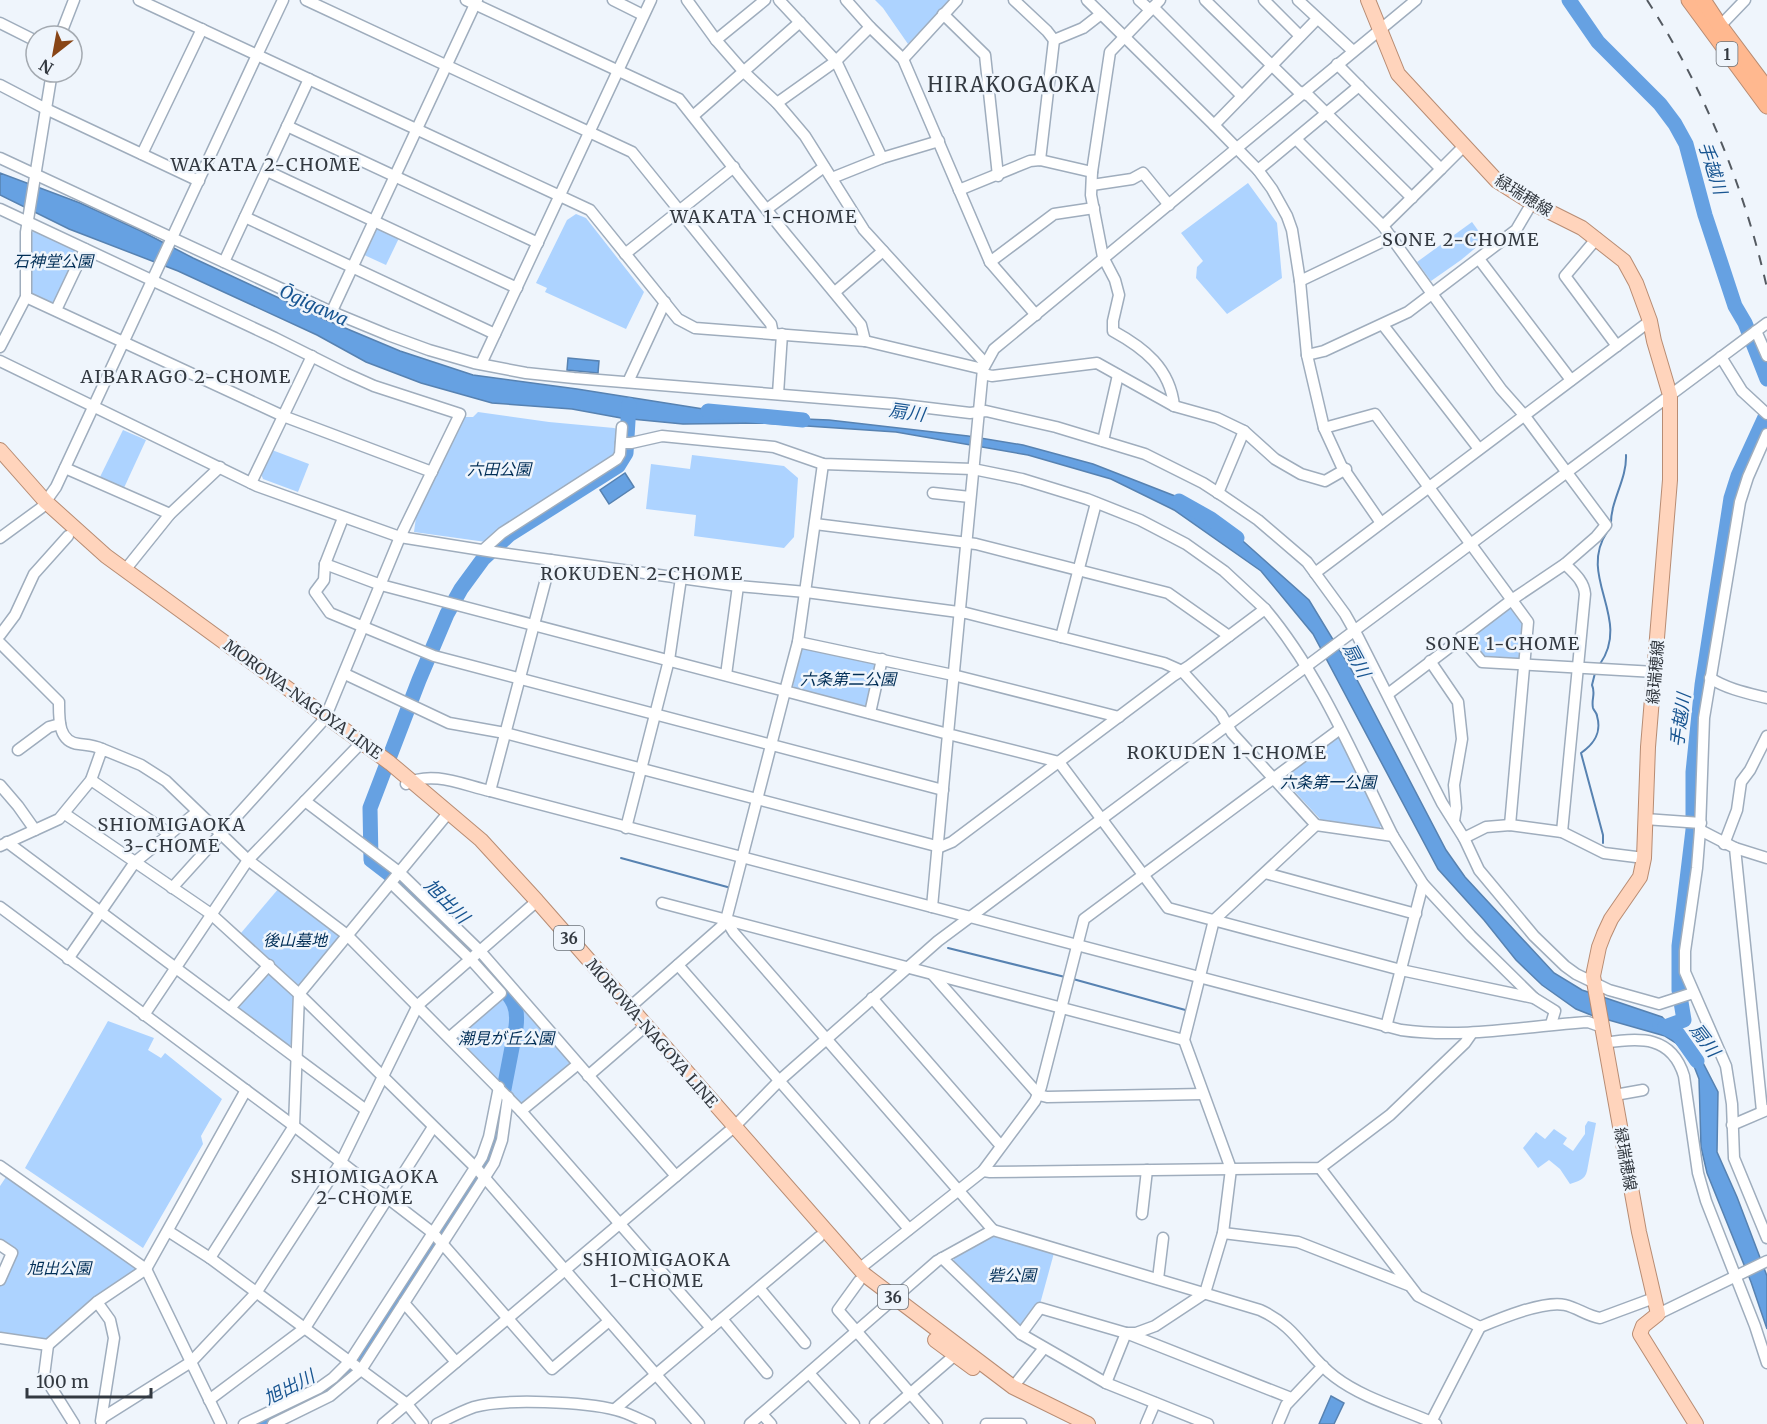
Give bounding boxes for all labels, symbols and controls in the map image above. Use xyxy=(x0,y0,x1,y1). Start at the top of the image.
north arrow xyxy=(24,24,84,84)
road number: 1 xyxy=(1716,42,1738,66)
text: N xyxy=(35,55,57,79)
district label: HIRAKOGAOKA xyxy=(927,72,1097,97)
water label: 手越川 xyxy=(1694,139,1733,199)
district label: WAKATA 2-CHOME xyxy=(170,153,361,176)
street label: 緑瑞穂線 xyxy=(1492,170,1556,220)
district label: WAKATA 1-CHOME xyxy=(669,205,858,228)
district label: SONE 2-CHOME xyxy=(1382,228,1540,251)
park label: 石神堂公園 xyxy=(13,251,95,271)
water label: Ōgigawa xyxy=(276,279,352,331)
district label: AIBARAGO 2-CHOME xyxy=(79,365,292,388)
water label: 扇川 xyxy=(888,398,928,426)
park label: 六田公園 xyxy=(467,459,533,479)
district label: ROKUDEN 2-CHOME xyxy=(540,562,744,585)
district label: SONE 1-CHOME xyxy=(1425,632,1581,655)
street label: MOROWA-NAGOYA LINE xyxy=(220,635,387,764)
water label: 扇川 xyxy=(1338,639,1377,683)
street label: 緑瑞穂線 xyxy=(1642,639,1668,705)
park label: 六条第二公園 xyxy=(800,669,898,689)
water label: 手越川 xyxy=(1665,690,1695,748)
district label: ROKUDEN 1-CHOME xyxy=(1127,741,1327,764)
park label: 六条第一公園 xyxy=(1280,772,1378,792)
district label: SHIOMIGAOKA 3-CHOME xyxy=(98,813,246,857)
water label: 旭出川 xyxy=(420,874,476,930)
road number: 36 xyxy=(554,926,584,950)
park label: 後山墓地 xyxy=(263,930,329,950)
street label: MOROWA-NAGOYA LINE xyxy=(582,954,723,1112)
water label: 扇川 xyxy=(1685,1019,1726,1063)
park label: 潮見が丘公園 xyxy=(458,1028,556,1048)
street label: 緑瑞穂線 xyxy=(1611,1126,1641,1192)
district label: SHIOMIGAOKA 2-CHOME xyxy=(291,1165,439,1209)
district label: SHIOMIGAOKA 1-CHOME xyxy=(583,1248,731,1292)
park label: 旭出公園 xyxy=(27,1258,93,1278)
park label: 砦公園 xyxy=(988,1265,1038,1285)
road number: 36 xyxy=(878,1285,908,1309)
scale bar xyxy=(27,1361,152,1399)
water label: 旭出川 xyxy=(260,1364,320,1410)
text: 100 m xyxy=(36,1370,89,1393)

